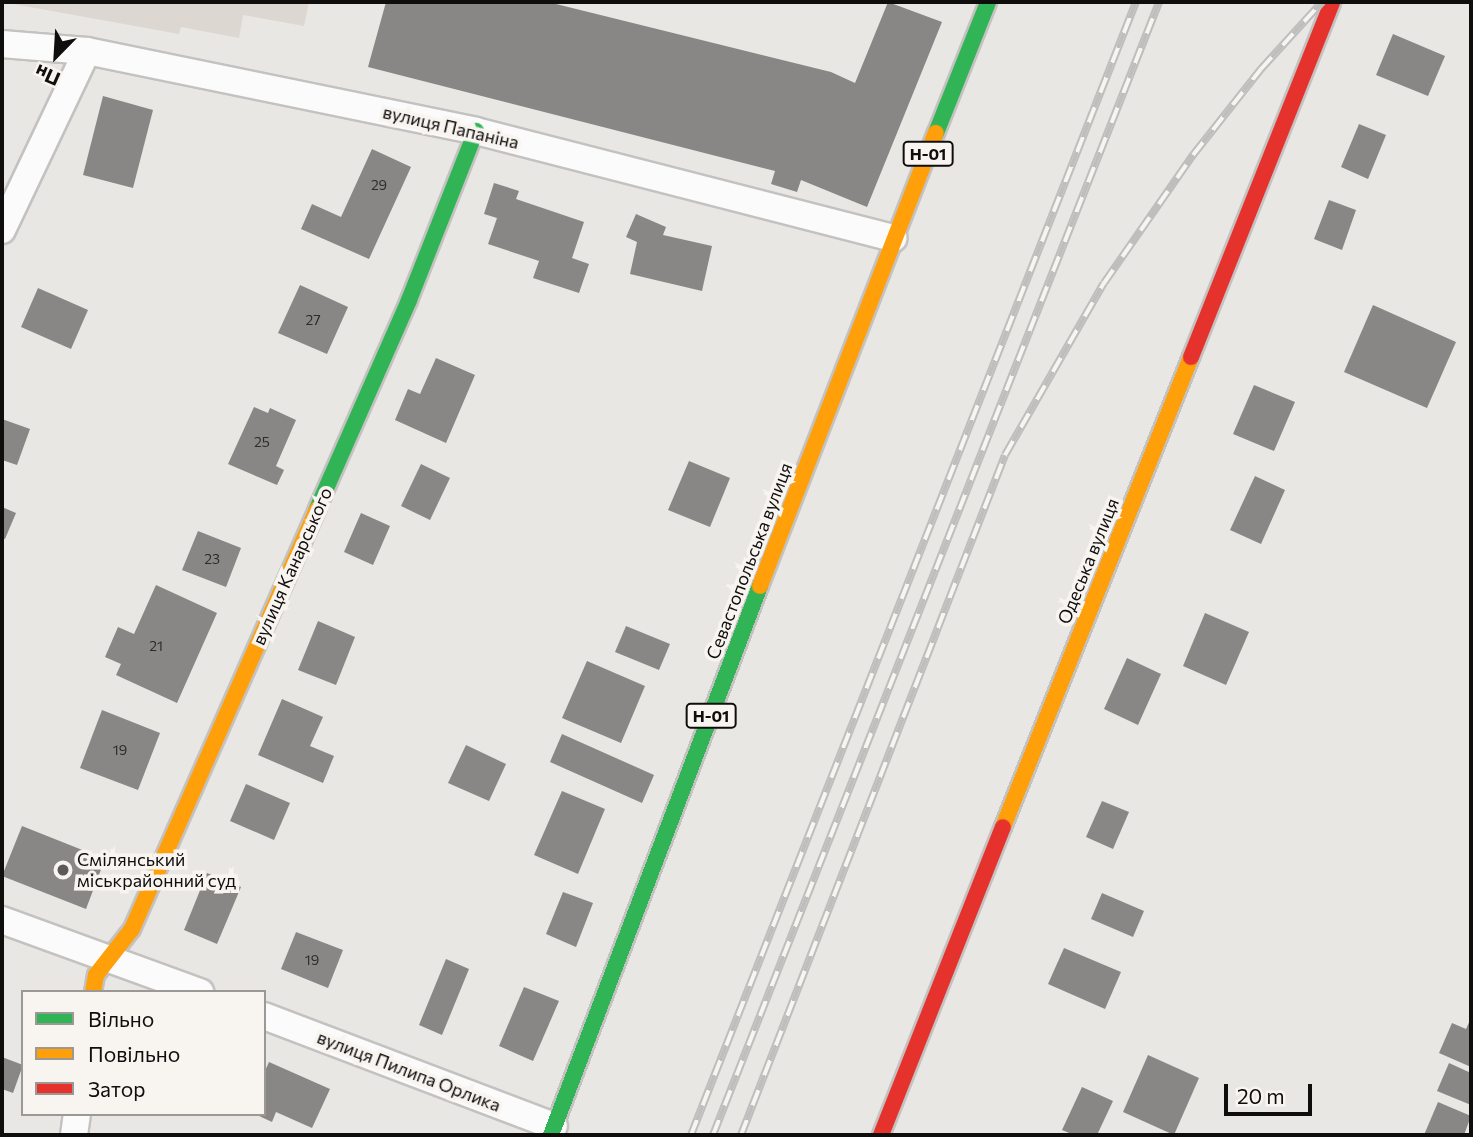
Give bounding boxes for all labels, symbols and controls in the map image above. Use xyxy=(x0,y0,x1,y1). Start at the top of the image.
north arrow xyxy=(21,21,91,91)
text: Пн xyxy=(31,60,63,91)
street label: вулиця Папаніна xyxy=(381,101,521,153)
road number: Н-01 xyxy=(902,142,954,166)
house number: 29 xyxy=(371,177,387,193)
house number: 27 xyxy=(305,312,321,328)
house number: 25 xyxy=(254,434,270,450)
street label: Севастопольська вулиця xyxy=(702,460,796,662)
street label: вулиця Канарського xyxy=(247,484,337,648)
street label: Одеська вулиця xyxy=(1053,495,1123,627)
house number: 23 xyxy=(204,551,220,567)
house number: 21 xyxy=(149,638,163,654)
road number: Н-01 xyxy=(685,704,737,729)
house number: 19 xyxy=(113,742,127,758)
place label: Смілянський міськрайонний суд xyxy=(77,849,236,892)
marker: Смілянський міськрайонний суд xyxy=(55,862,71,878)
house number: 19 xyxy=(305,952,319,968)
legend xyxy=(21,990,266,1116)
text: Вільно xyxy=(88,1006,154,1031)
street label: вулиця Пилипа Орлика xyxy=(314,1026,504,1116)
text: Повільно xyxy=(88,1041,180,1066)
scale bar xyxy=(1228,1070,1316,1114)
text: Затор xyxy=(88,1076,145,1101)
text: 20 m xyxy=(1237,1083,1285,1108)

